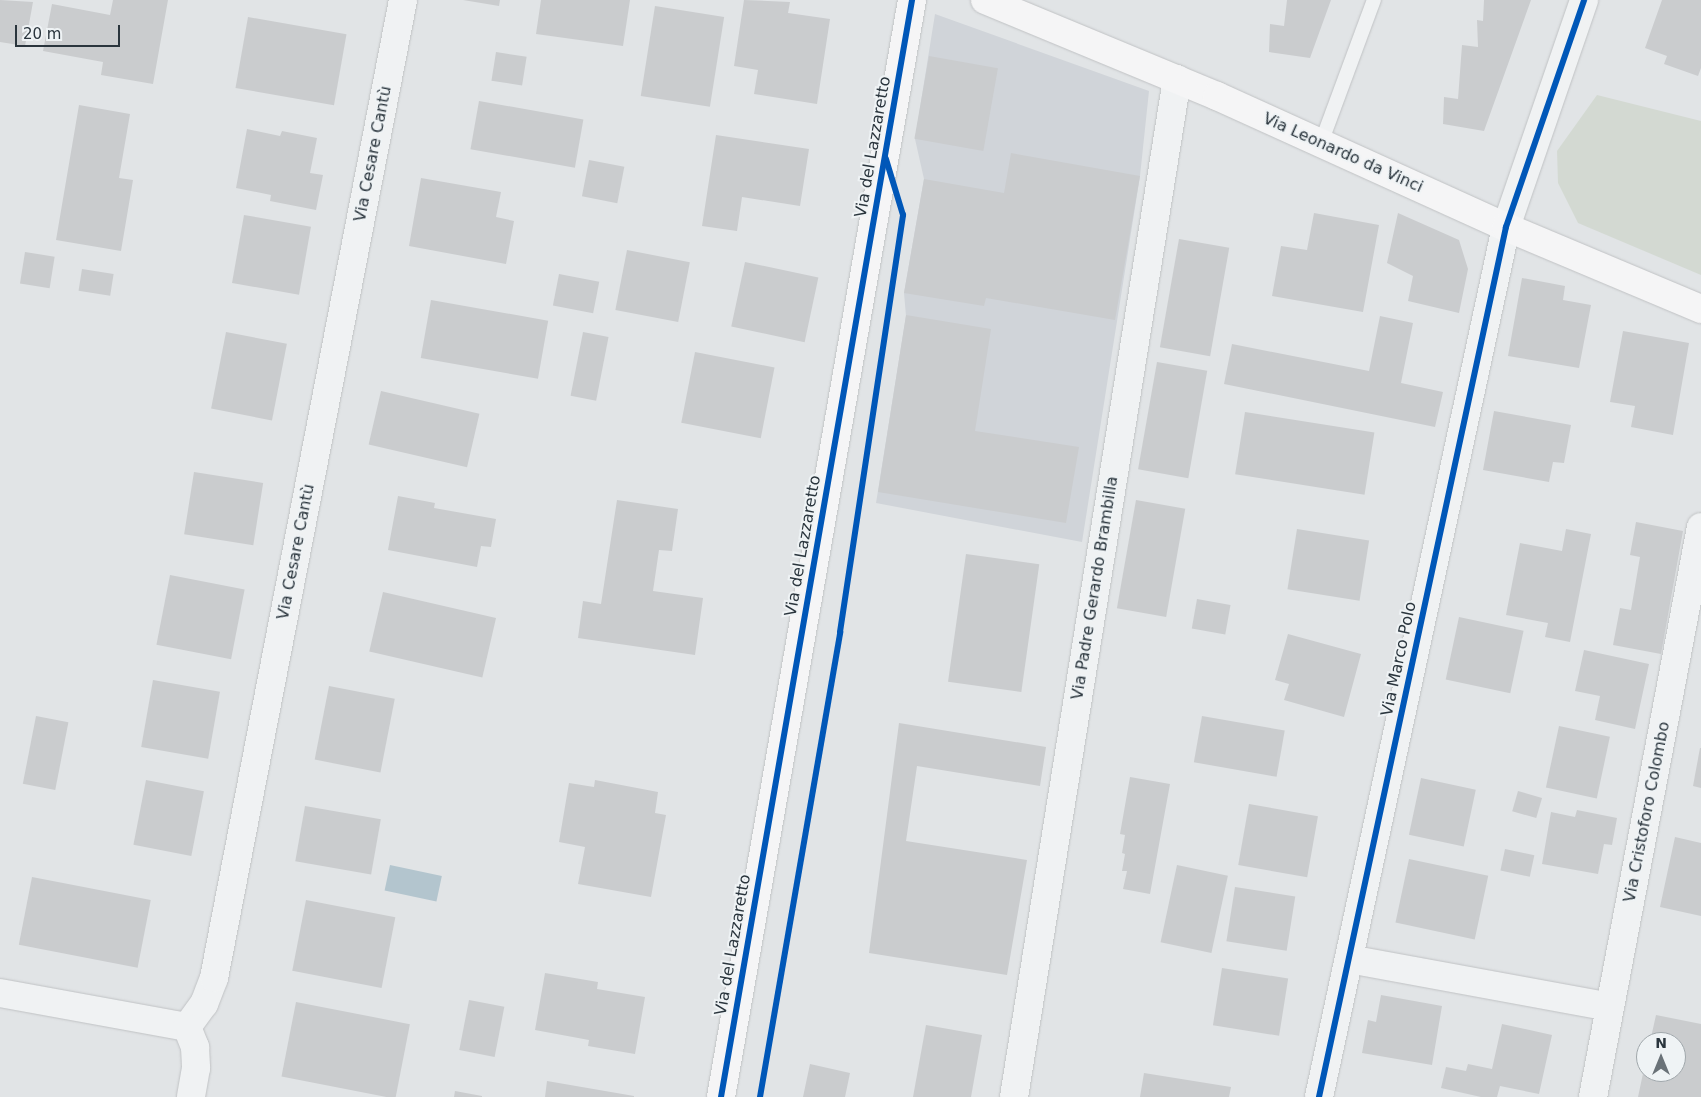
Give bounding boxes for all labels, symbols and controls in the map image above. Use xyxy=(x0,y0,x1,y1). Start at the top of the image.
scale bar xyxy=(18,15,122,47)
text: 20 m xyxy=(23,25,61,43)
street label: Via del Lazzaretto xyxy=(851,75,895,219)
street label: Via Cesare Cantù xyxy=(350,85,396,223)
street label: Via Leonardo da Vinci xyxy=(1260,109,1426,197)
street label: Via del Lazzaretto xyxy=(781,474,825,618)
street label: Via Padre Gerardo Brambilla xyxy=(1068,475,1122,701)
street label: Via Cesare Cantù xyxy=(273,483,319,621)
street label: Via Marco Polo xyxy=(1377,600,1421,718)
street label: Via Cristoforo Colombo xyxy=(1620,720,1674,904)
street label: Via del Lazzaretto xyxy=(711,873,755,1017)
north arrow xyxy=(1636,1032,1686,1082)
text: N xyxy=(1655,1035,1667,1051)

